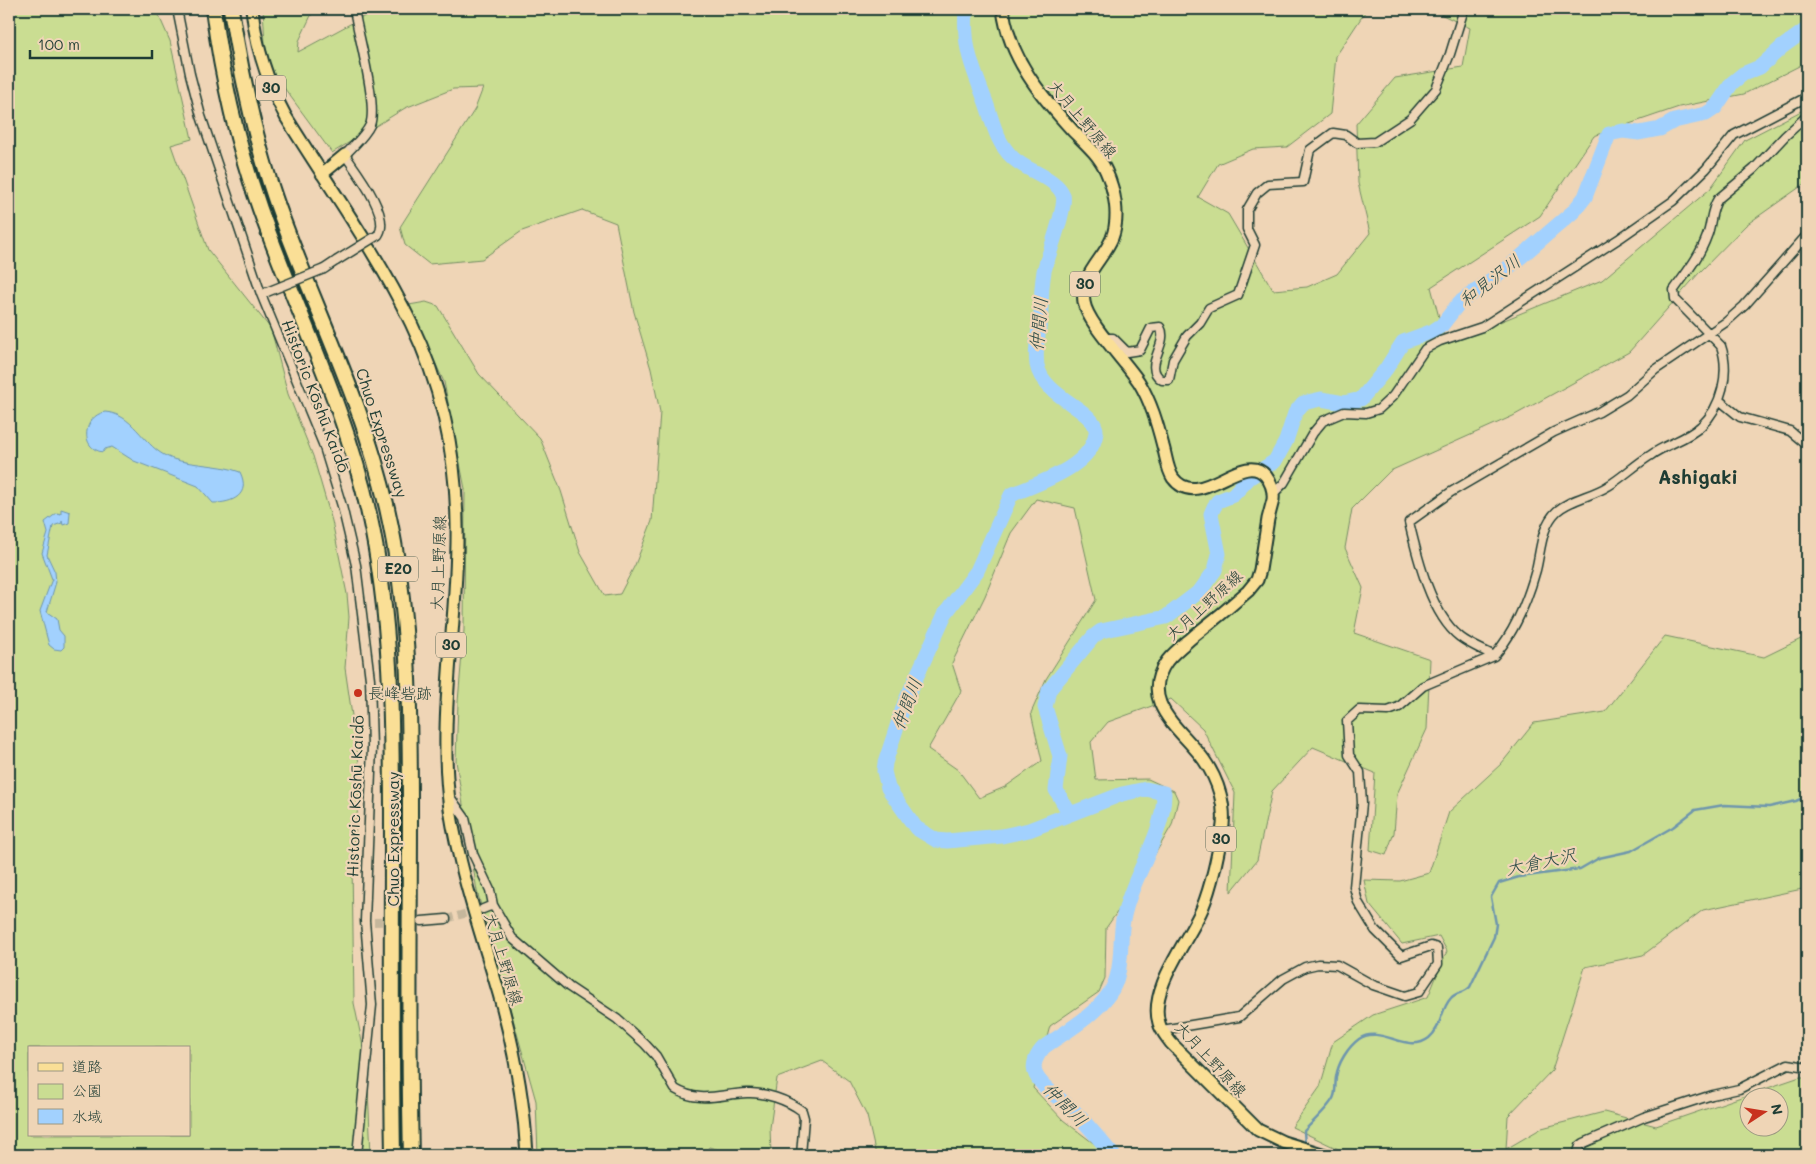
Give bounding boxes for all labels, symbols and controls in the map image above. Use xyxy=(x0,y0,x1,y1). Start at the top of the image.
scale bar xyxy=(30,28,152,60)
text: 100 m xyxy=(38,34,80,54)
street label: 大月上野原線 xyxy=(1044,75,1122,162)
road number: 30 xyxy=(256,76,286,100)
water label: 和見沢川 xyxy=(1454,249,1525,312)
road number: 30 xyxy=(1070,272,1100,296)
water label: 仲間川 xyxy=(1024,296,1052,352)
street label: Historic Kōshū Kaidō xyxy=(278,316,355,475)
street label: Chuo Expressway xyxy=(352,365,413,500)
district label: Ashigaki xyxy=(1658,464,1738,489)
street label: 大月上野原線 xyxy=(425,515,450,611)
road number: E20 xyxy=(378,556,418,582)
street label: 大月上野原線 xyxy=(1161,565,1246,645)
road number: 30 xyxy=(436,632,466,658)
water label: 仲間川 xyxy=(885,674,927,733)
place label: 長峰砦跡 xyxy=(368,682,432,703)
marker: 長峰砦跡 xyxy=(352,687,364,699)
street label: Historic Kōshū Kaidō xyxy=(341,715,368,877)
street label: Chuo Expressway xyxy=(382,771,403,907)
road number: 30 xyxy=(1206,826,1236,852)
water label: 大倉大沢 xyxy=(1503,842,1579,880)
street label: 大月上野原線 xyxy=(480,910,529,1008)
street label: 大月上野原線 xyxy=(1171,1016,1252,1101)
legend xyxy=(28,1046,190,1136)
text: 道路 xyxy=(72,1056,102,1076)
water label: 仲間川 xyxy=(1038,1077,1093,1132)
text: 公園 xyxy=(72,1080,102,1100)
north arrow xyxy=(1738,1086,1788,1136)
text: N xyxy=(1767,1102,1788,1116)
text: 水域 xyxy=(72,1106,102,1126)

